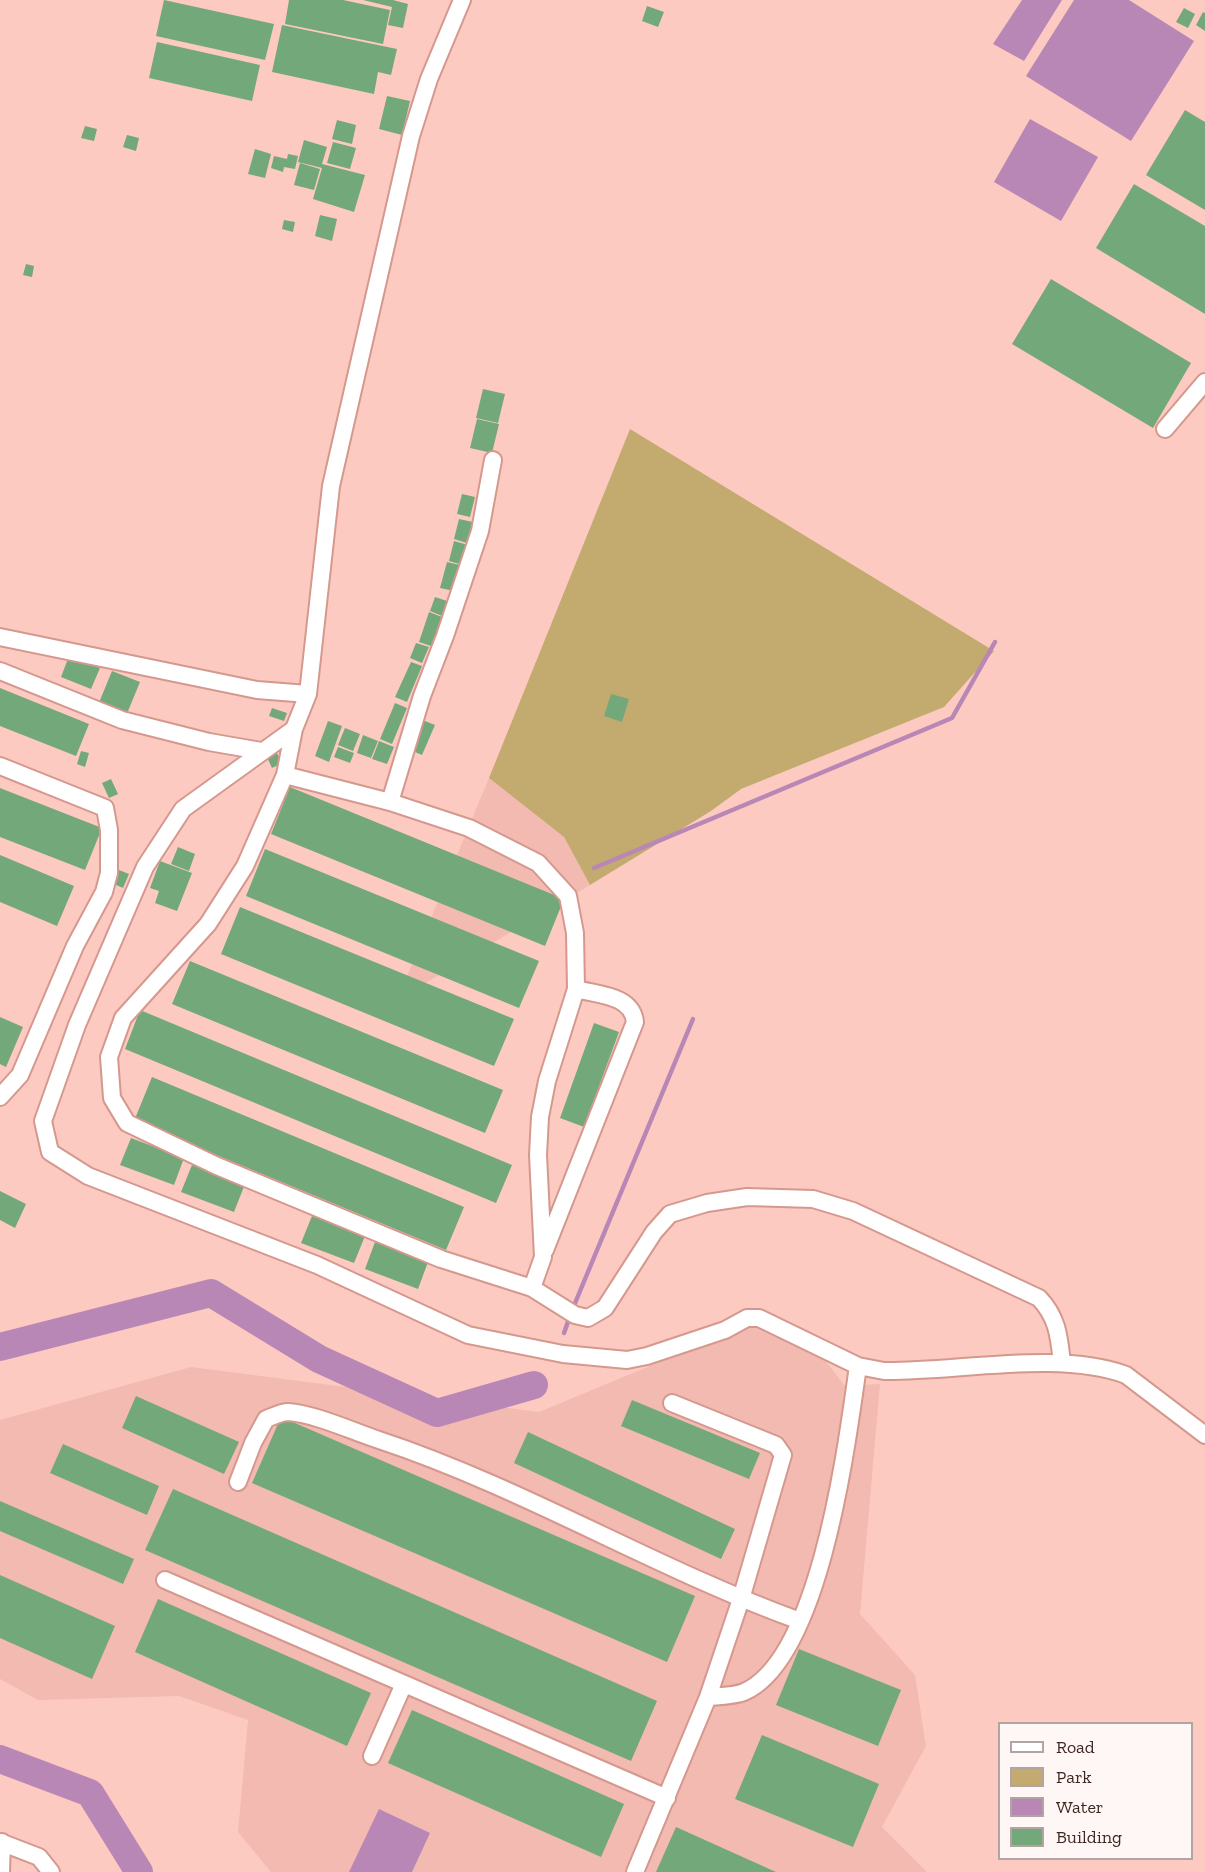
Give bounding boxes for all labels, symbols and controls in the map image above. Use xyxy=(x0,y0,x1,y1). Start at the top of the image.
legend xyxy=(998,1722,1193,1860)
text: Road xyxy=(1056,1736,1095,1758)
text: Park xyxy=(1056,1766,1092,1788)
text: Water xyxy=(1056,1796,1103,1818)
text: Building xyxy=(1056,1826,1122,1848)

